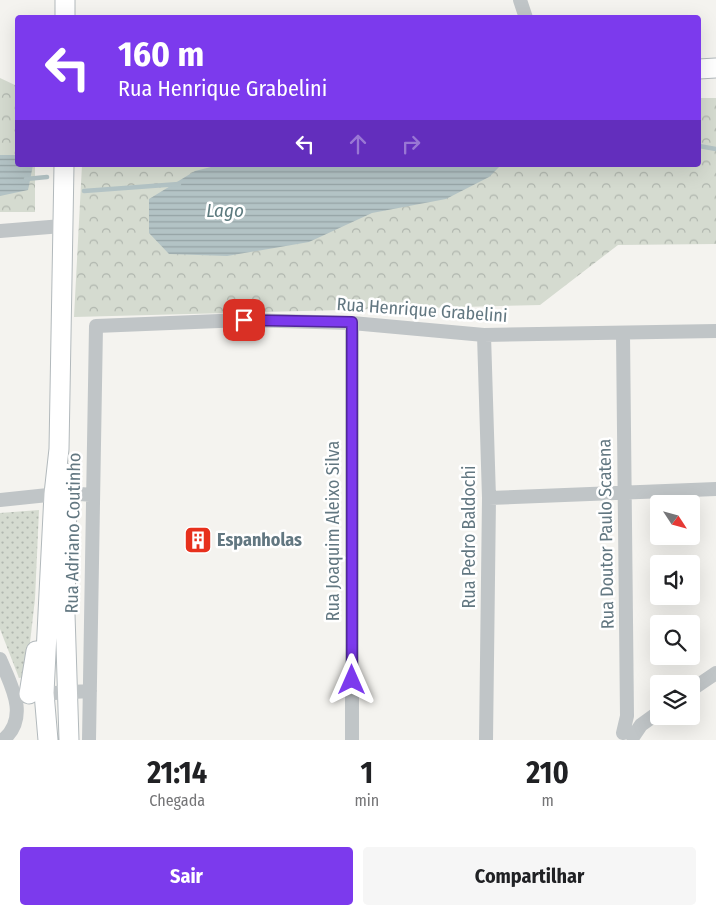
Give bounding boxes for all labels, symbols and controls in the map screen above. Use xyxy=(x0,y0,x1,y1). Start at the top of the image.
text: 160 m xyxy=(118,33,204,75)
icon: left xyxy=(35,35,100,100)
text: Rua Henrique Grabelini xyxy=(118,75,327,102)
icon: left xyxy=(291,130,319,158)
icon: ahead xyxy=(344,130,372,158)
icon: right xyxy=(397,130,425,158)
water label: Lago xyxy=(206,199,244,222)
street label: Rua Henrique Grabelini xyxy=(336,293,508,327)
pin xyxy=(223,299,265,341)
icon: arrive xyxy=(230,306,258,334)
street label: Rua Doutor Paulo Scatena xyxy=(593,438,619,629)
street label: Rua Joaquim Aleixo Silva xyxy=(322,441,344,621)
street label: Rua Adriano Coutinho xyxy=(61,452,85,614)
street label: Rua Pedro Baldochi xyxy=(458,465,480,609)
north arrow xyxy=(650,495,700,545)
map controls xyxy=(650,495,700,725)
building icon: Espanholas xyxy=(183,525,213,555)
place label: Espanholas xyxy=(217,529,302,551)
button: sound xyxy=(650,555,700,605)
button: search xyxy=(650,615,700,665)
position arrow xyxy=(325,653,377,705)
button: layers xyxy=(650,675,700,725)
text: 21:14 xyxy=(147,755,207,791)
text: 1 xyxy=(360,755,373,791)
text: 210 xyxy=(526,755,569,791)
text: Chegada xyxy=(149,791,205,810)
text: min xyxy=(354,791,379,810)
text: m xyxy=(541,791,554,810)
button: Sair xyxy=(20,847,353,905)
button: Compartilhar xyxy=(363,847,696,905)

